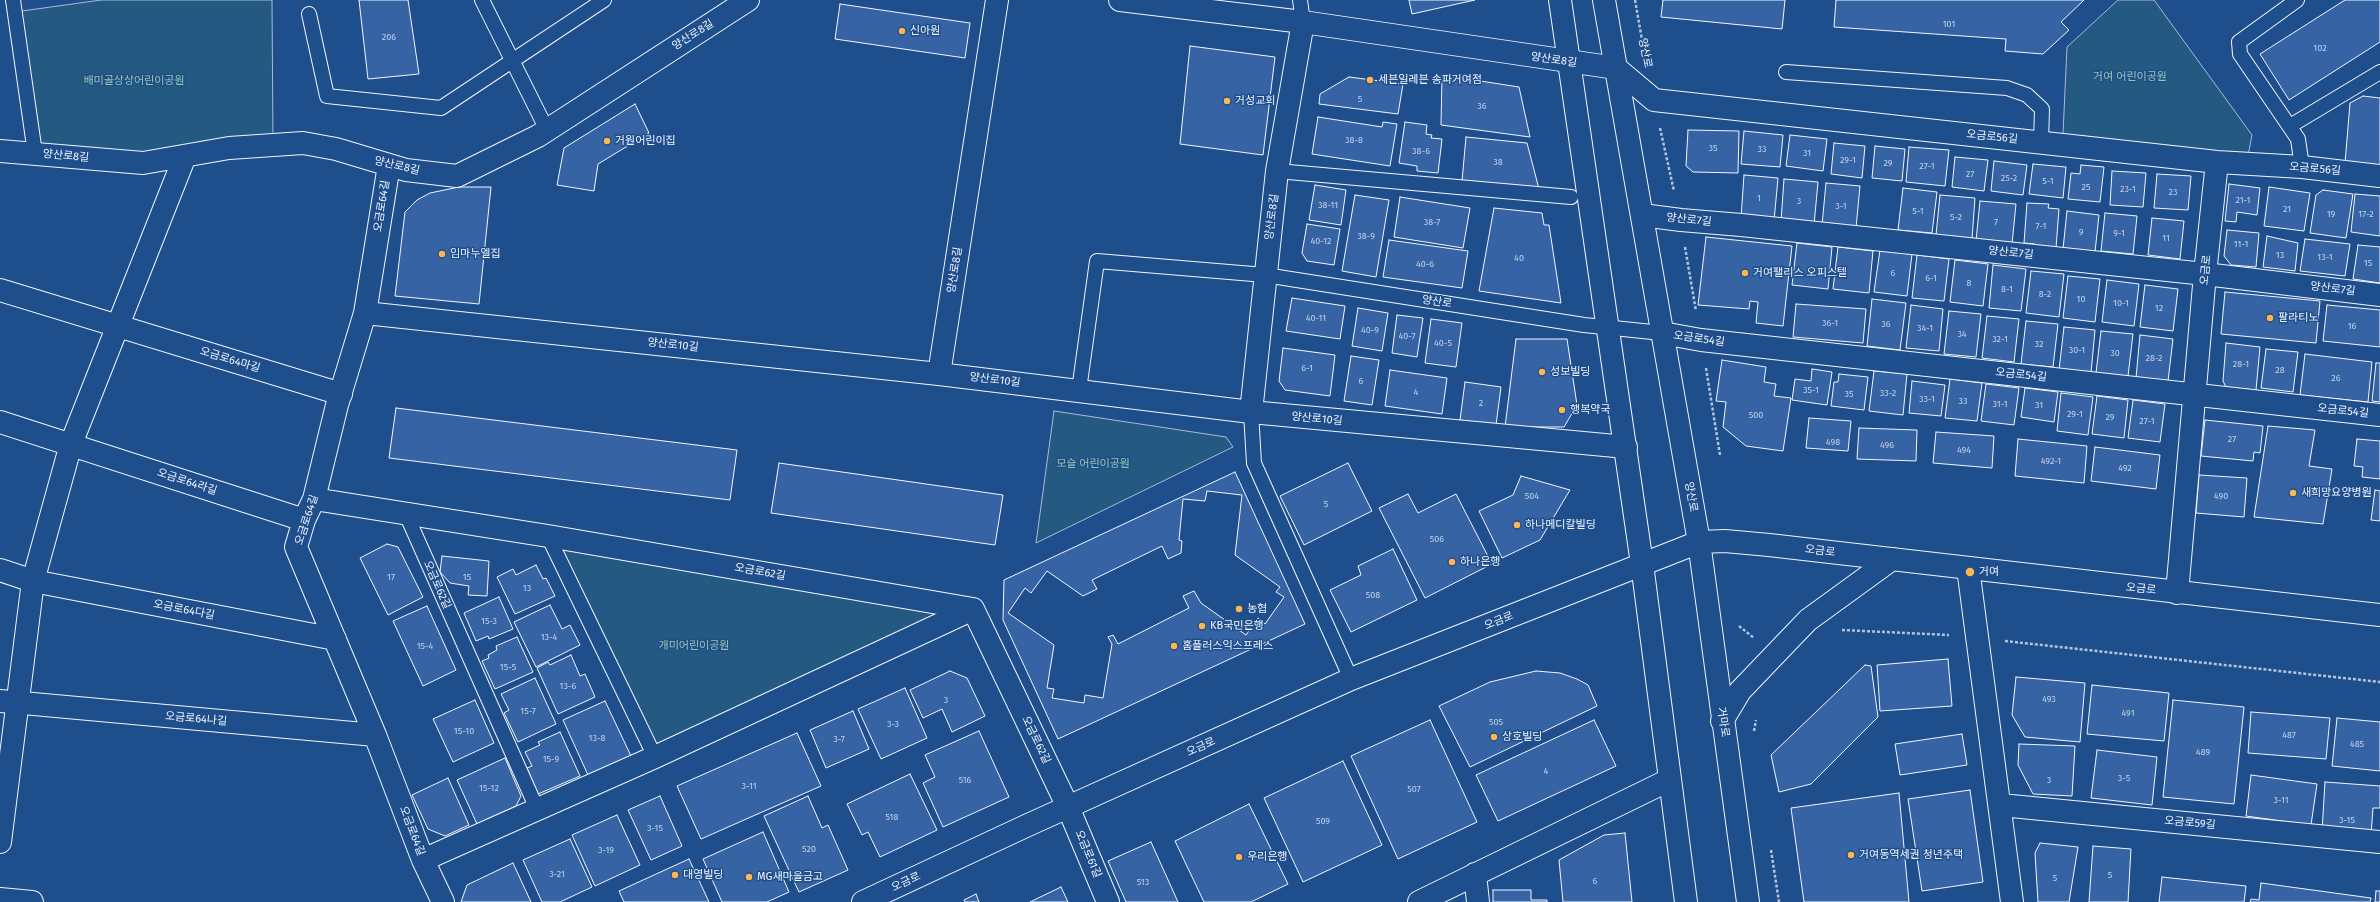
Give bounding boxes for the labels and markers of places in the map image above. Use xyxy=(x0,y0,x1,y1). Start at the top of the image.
place label: 신아원 xyxy=(910,24,940,38)
marker: 신아원 xyxy=(897,26,907,36)
place label: 세븐일레븐 송파거여점 xyxy=(1378,73,1482,87)
marker: 세븐일레븐 송파거여점 xyxy=(1365,75,1375,85)
place label: 거성교회 xyxy=(1235,94,1275,108)
marker: 거성교회 xyxy=(1222,96,1232,106)
place label: 거원어린이집 xyxy=(615,134,676,148)
marker: 거원어린이집 xyxy=(602,136,612,146)
place label: 임마누엘집 xyxy=(450,247,501,261)
marker: 임마누엘집 xyxy=(437,249,447,259)
place label: 거여팰리스 오피스텔 xyxy=(1753,266,1847,280)
marker: 거여팰리스 오피스텔 xyxy=(1740,268,1750,278)
place label: 팔라티노 xyxy=(2278,311,2318,325)
marker: 팔라티노 xyxy=(2265,313,2275,323)
place label: 성보빌딩 xyxy=(1550,365,1590,379)
marker: 성보빌딩 xyxy=(1537,367,1547,377)
place label: 행복약국 xyxy=(1570,403,1610,417)
marker: 행복약국 xyxy=(1557,405,1567,415)
place label: 새희망요양병원 xyxy=(2301,486,2372,500)
marker: 새희망요양병원 xyxy=(2288,488,2298,498)
place label: 하나메디칼빌딩 xyxy=(1525,518,1596,532)
marker: 하나메디칼빌딩 xyxy=(1512,520,1522,530)
place label: 하나은행 xyxy=(1460,555,1500,569)
marker: 하나은행 xyxy=(1447,557,1457,567)
place label: 거여 xyxy=(1979,565,1999,579)
marker: 거여 xyxy=(1964,566,1976,578)
place label: 농협 xyxy=(1247,602,1267,616)
marker: 농협 xyxy=(1234,604,1244,614)
place label: KB국민은행 xyxy=(1210,619,1264,633)
marker: KB국민은행 xyxy=(1197,621,1207,631)
place label: 홈플러스익스프레스 xyxy=(1182,639,1273,653)
marker: 홈플러스익스프레스 xyxy=(1169,641,1179,651)
place label: 상호빌딩 xyxy=(1502,730,1542,744)
marker: 상호빌딩 xyxy=(1489,732,1499,742)
place label: 거여동역세권 청년주택 xyxy=(1859,848,1963,862)
place label: 우리은행 xyxy=(1247,850,1287,864)
marker: 거여동역세권 청년주택 xyxy=(1846,850,1856,860)
marker: 우리은행 xyxy=(1234,852,1244,862)
place label: 대영빌딩 xyxy=(683,868,723,882)
marker: 대영빌딩 xyxy=(670,870,680,880)
place label: MG새마을금고 xyxy=(757,870,823,884)
marker: MG새마을금고 xyxy=(744,872,754,882)

